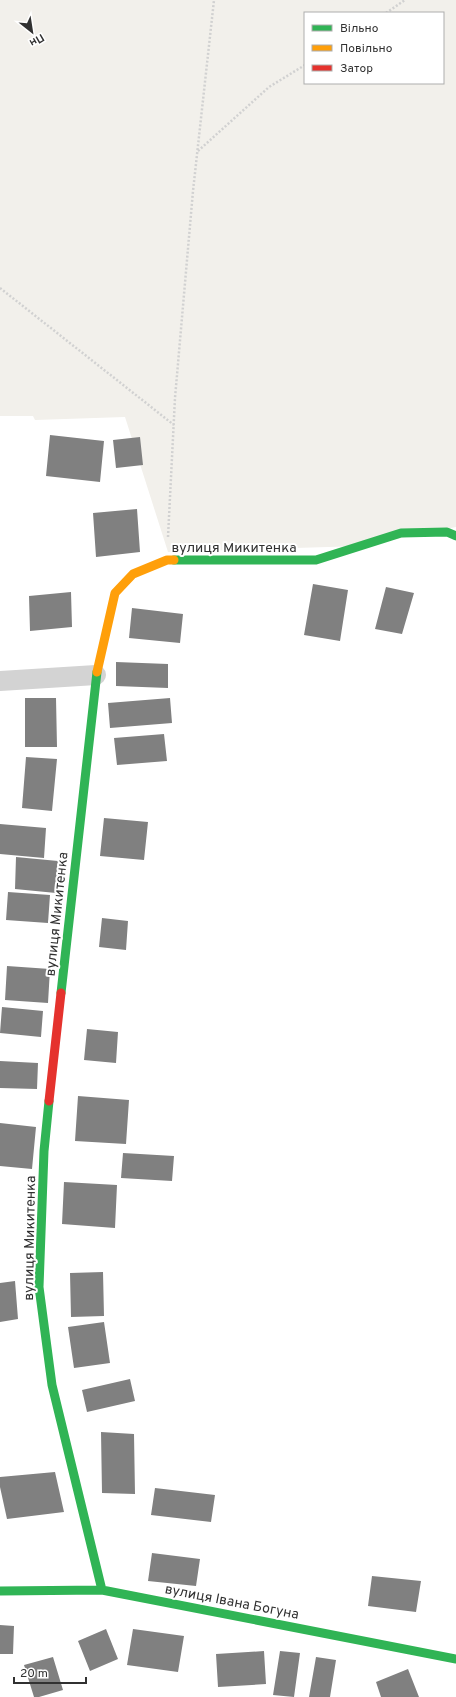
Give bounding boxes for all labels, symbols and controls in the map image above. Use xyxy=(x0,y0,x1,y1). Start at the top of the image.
north arrow xyxy=(12,12,52,52)
legend xyxy=(304,12,444,84)
text: Вільно xyxy=(340,21,379,37)
text: Пн xyxy=(27,30,46,50)
text: Повільно xyxy=(340,41,393,57)
text: Затор xyxy=(340,61,373,77)
street label: вулиця Микитенка xyxy=(171,540,297,557)
street label: вулиця Микитенка xyxy=(42,851,72,977)
street label: вулиця Микитенка xyxy=(21,1175,40,1301)
street label: вулиця Івана Богуна xyxy=(163,1581,300,1624)
scale bar xyxy=(14,1659,86,1685)
text: 20 m xyxy=(20,1666,48,1682)

